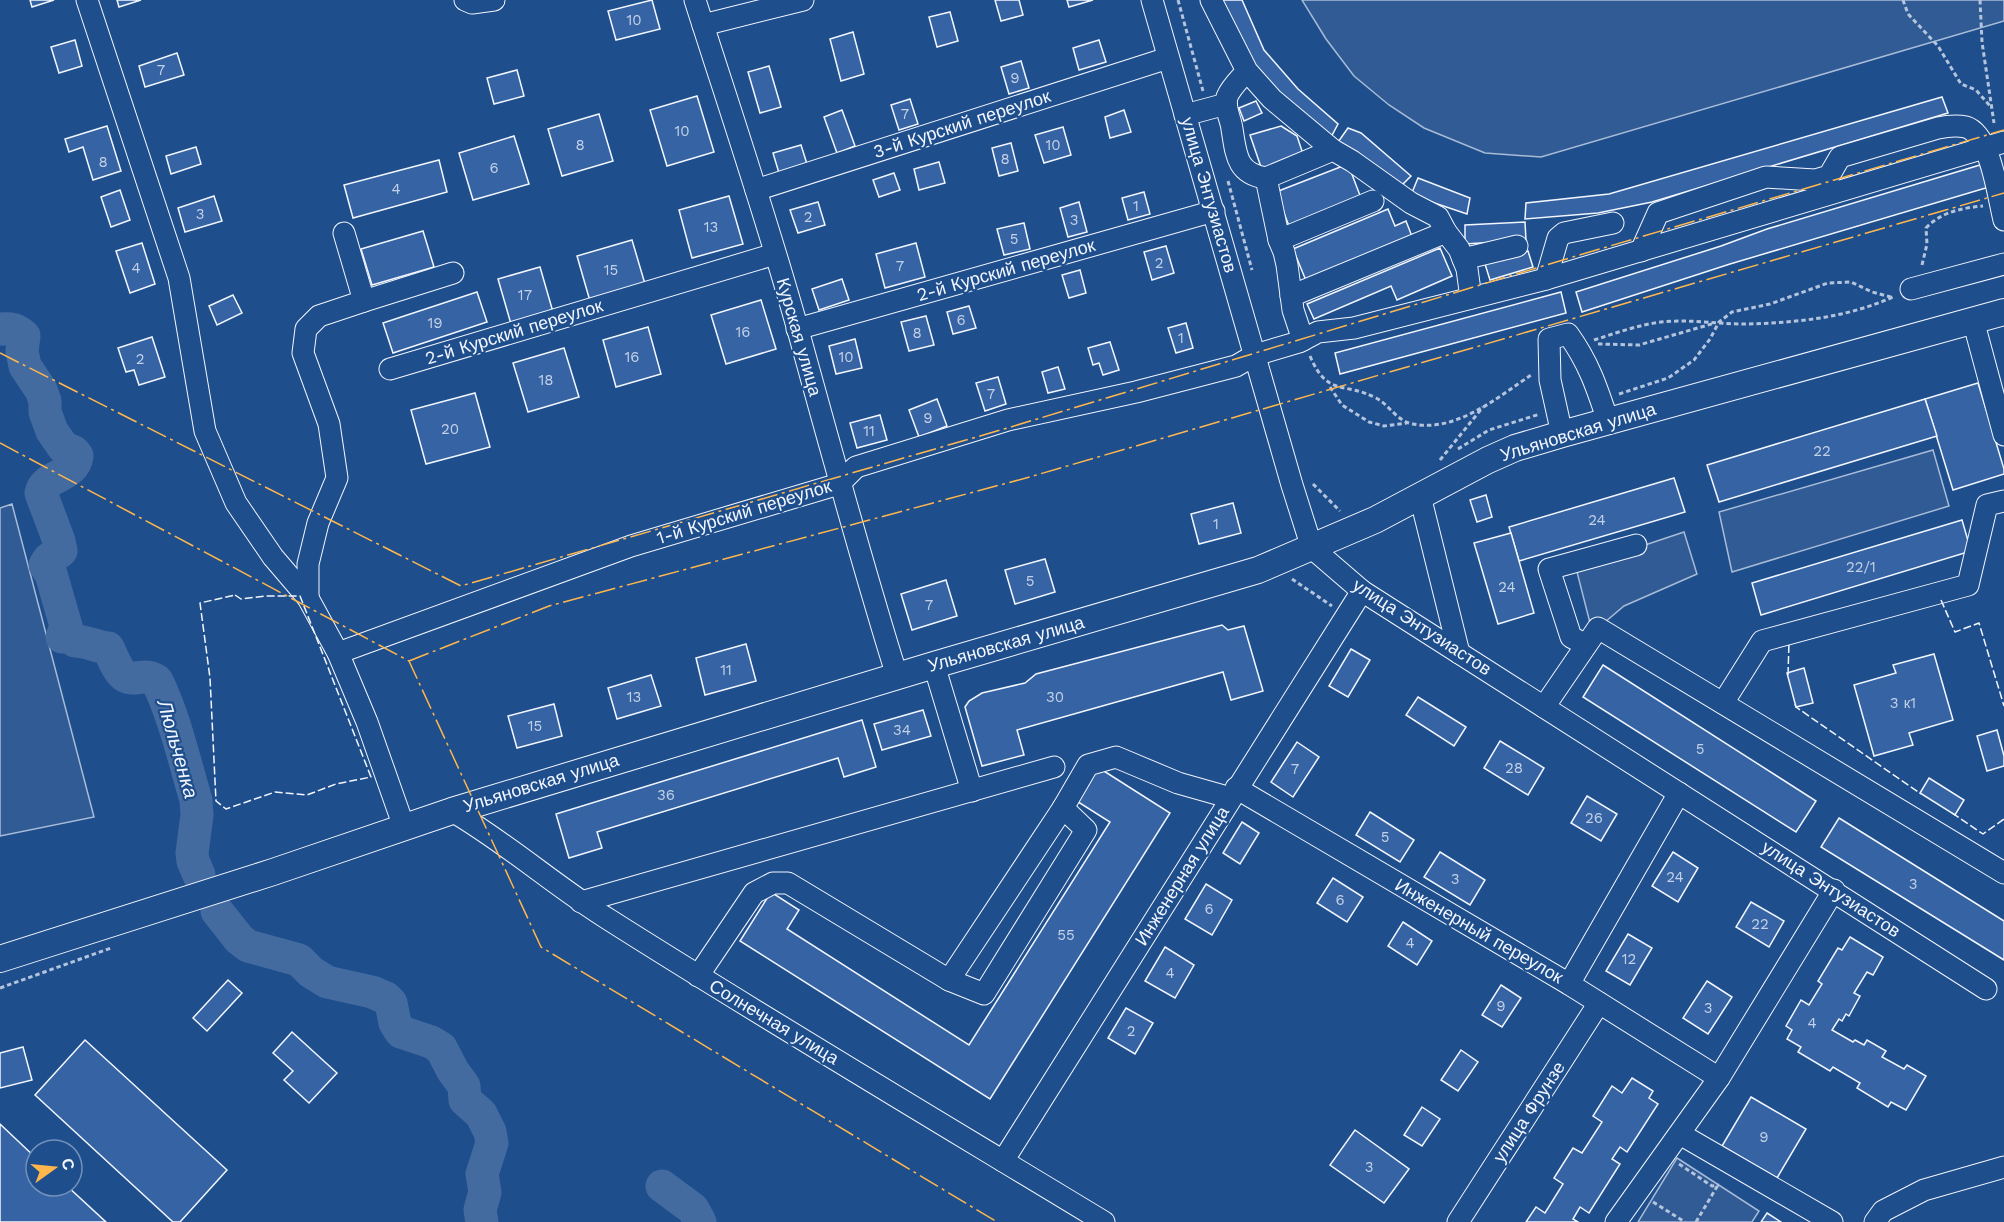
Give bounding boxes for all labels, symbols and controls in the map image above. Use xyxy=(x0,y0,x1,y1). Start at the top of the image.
house number: 10 xyxy=(626,11,642,29)
house number: 7 xyxy=(157,61,165,79)
house number: 9 xyxy=(1010,69,1020,87)
street label: 3-й Курский переулок xyxy=(871,85,1053,162)
house number: 7 xyxy=(901,105,909,123)
street label: улица Энтузиастов xyxy=(1177,115,1242,275)
house number: 10 xyxy=(674,122,690,140)
house number: 8 xyxy=(575,136,585,154)
house number: 10 xyxy=(1045,136,1061,154)
house number: 8 xyxy=(1000,150,1010,168)
house number: 8 xyxy=(98,153,108,171)
house number: 6 xyxy=(489,159,499,177)
house number: 4 xyxy=(391,180,401,198)
house number: 1 xyxy=(1133,197,1139,215)
house number: 3 xyxy=(196,205,204,223)
house number: 2 xyxy=(804,208,812,226)
house number: 3 xyxy=(1070,211,1078,229)
house number: 13 xyxy=(704,218,718,236)
house number: 5 xyxy=(1010,230,1018,248)
street label: 2-й Курский переулок xyxy=(914,234,1098,305)
house number: 2 xyxy=(1155,254,1163,272)
house number: 7 xyxy=(896,257,904,275)
house number: 4 xyxy=(131,259,141,277)
house number: 15 xyxy=(604,261,618,279)
street label: Курская улица xyxy=(773,275,827,399)
house number: 17 xyxy=(518,286,532,304)
street label: 2-й Курский переулок xyxy=(422,294,605,369)
house number: 6 xyxy=(956,311,966,329)
house number: 19 xyxy=(427,314,443,332)
house number: 16 xyxy=(736,323,750,341)
house number: 8 xyxy=(912,324,922,342)
house number: 1 xyxy=(1178,329,1184,347)
house number: 16 xyxy=(625,348,639,366)
house number: 10 xyxy=(838,348,854,366)
house number: 2 xyxy=(136,350,144,368)
house number: 18 xyxy=(538,371,554,389)
house number: 7 xyxy=(987,385,995,403)
street label: Ульяновская улица xyxy=(1497,398,1659,465)
house number: 9 xyxy=(923,409,933,427)
house number: 20 xyxy=(441,420,459,438)
house number: 11 xyxy=(863,422,875,440)
house number: 22 xyxy=(1813,442,1831,460)
street label: 1-й Курский переулок xyxy=(654,475,834,548)
house number: 24 xyxy=(1588,511,1606,529)
house number: 1 xyxy=(1213,515,1219,533)
house number: 22/1 xyxy=(1846,558,1876,576)
house number: 5 xyxy=(1026,572,1034,590)
street label: улица Энтузиастов xyxy=(1349,574,1495,679)
house number: 24 xyxy=(1498,578,1516,596)
house number: 7 xyxy=(925,596,933,614)
street label: Ульяновская улица xyxy=(925,611,1087,676)
house number: 11 xyxy=(720,661,732,679)
house number: 13 xyxy=(627,688,641,706)
house number: 30 xyxy=(1046,688,1064,706)
house number: 3 к1 xyxy=(1890,694,1916,712)
water label: Люльченка xyxy=(152,695,204,801)
house number: 15 xyxy=(528,717,542,735)
house number: 34 xyxy=(893,721,911,739)
house number: 5 xyxy=(1696,740,1704,758)
street label: Ульяновская улица xyxy=(460,749,622,816)
house number: 28 xyxy=(1505,759,1523,777)
house number: 7 xyxy=(1291,760,1299,778)
house number: 36 xyxy=(657,786,675,804)
street label: Инженерная улица xyxy=(1130,801,1233,949)
house number: 26 xyxy=(1585,809,1603,827)
house number: 5 xyxy=(1381,828,1389,846)
street label: улица Энтузиастов xyxy=(1758,836,1904,941)
house number: 24 xyxy=(1666,868,1684,886)
house number: 3 xyxy=(1451,870,1459,888)
street label: Инженерный переулок xyxy=(1391,874,1567,987)
house number: 3 xyxy=(1909,875,1917,893)
house number: 6 xyxy=(1335,891,1345,909)
house number: 6 xyxy=(1204,900,1214,918)
house number: 22 xyxy=(1751,915,1769,933)
house number: 55 xyxy=(1057,926,1075,944)
house number: 4 xyxy=(1405,934,1415,952)
house number: 12 xyxy=(1622,950,1636,968)
house number: 4 xyxy=(1165,964,1175,982)
street label: Солнечная улица xyxy=(706,975,844,1069)
house number: 9 xyxy=(1496,997,1506,1015)
house number: 3 xyxy=(1704,999,1712,1017)
house number: 4 xyxy=(1807,1014,1817,1032)
house number: 2 xyxy=(1127,1022,1135,1040)
street label: улица Фрунзе xyxy=(1488,1057,1569,1166)
house number: 9 xyxy=(1759,1128,1769,1146)
north arrow xyxy=(24,1138,84,1198)
text: С xyxy=(57,1156,79,1173)
house number: 3 xyxy=(1365,1158,1373,1176)

